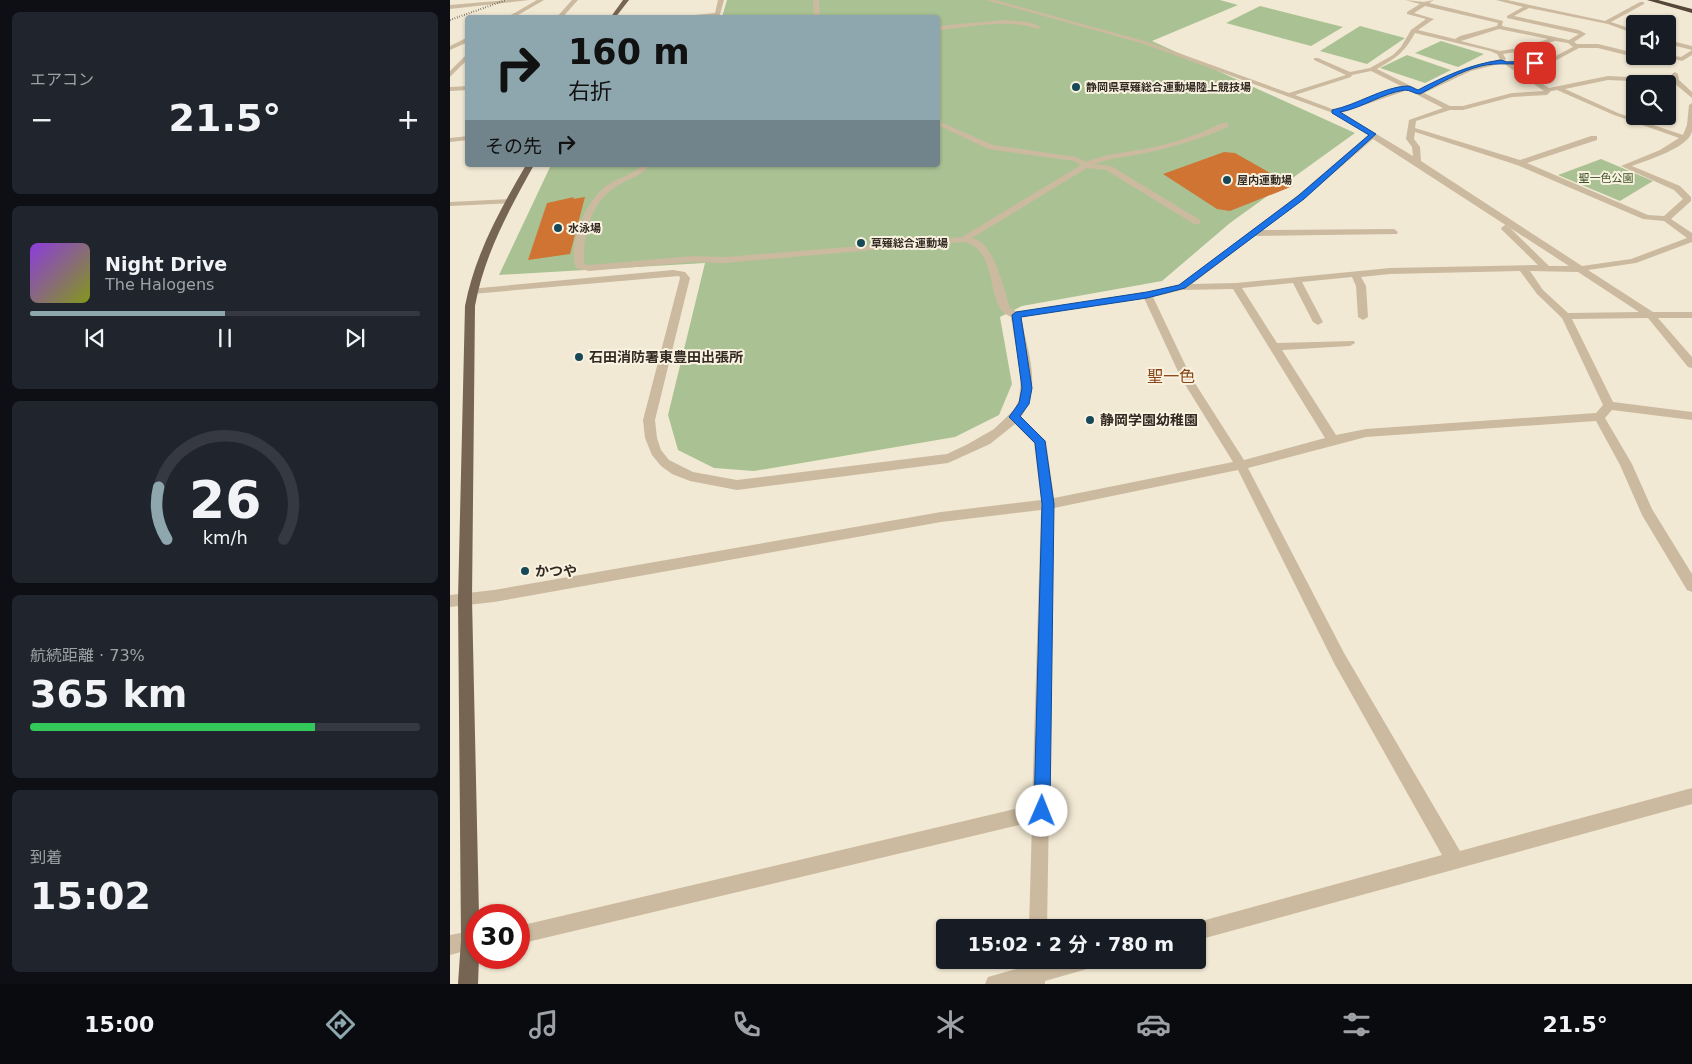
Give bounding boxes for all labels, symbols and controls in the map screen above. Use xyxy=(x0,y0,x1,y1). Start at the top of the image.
map controls xyxy=(1626,15,1676,125)
button: sound xyxy=(1626,15,1676,65)
text: 160 m xyxy=(568,32,690,72)
icon: right xyxy=(485,35,550,100)
pin xyxy=(1514,42,1556,84)
icon: arrive xyxy=(1521,49,1549,77)
text: エアコン xyxy=(30,70,94,89)
button: search xyxy=(1626,75,1676,125)
text: 右折 xyxy=(568,79,612,104)
marker: 静岡県草薙総合運動場陸上競技場 xyxy=(1070,81,1082,93)
place label: 静岡県草薙総合運動場陸上競技場 xyxy=(1086,81,1251,94)
text: 21.5° xyxy=(169,96,281,140)
text: − xyxy=(30,103,53,136)
text: + xyxy=(397,103,420,136)
icon: right xyxy=(552,130,580,158)
text: その先 xyxy=(485,135,542,157)
park label: 聖一色公園 xyxy=(1579,172,1634,185)
marker: 屋内運動場 xyxy=(1221,174,1233,186)
place label: 屋内運動場 xyxy=(1237,174,1292,187)
marker: 水泳場 xyxy=(552,222,564,234)
place label: 水泳場 xyxy=(568,222,601,235)
marker: 草薙総合運動場 xyxy=(855,237,867,249)
place label: 草薙総合運動場 xyxy=(871,237,948,250)
text: Night Drive xyxy=(105,253,227,275)
text: The Halogens xyxy=(105,275,214,294)
icon: previous xyxy=(81,324,109,352)
icon: pause xyxy=(211,324,239,352)
icon: next xyxy=(341,324,369,352)
place label: 石田消防署東豊田出張所 xyxy=(589,349,743,365)
marker: 石田消防署東豊田出張所 xyxy=(573,351,585,363)
district label: 聖一色 xyxy=(1147,367,1195,386)
place label: 静岡学園幼稚園 xyxy=(1100,412,1198,428)
marker: 静岡学園幼稚園 xyxy=(1084,414,1096,426)
text: 26 xyxy=(189,470,261,530)
text: km/h xyxy=(202,527,248,548)
place label: かつや xyxy=(535,563,577,579)
marker: かつや xyxy=(519,565,531,577)
text: 航続距離 · 73% xyxy=(30,646,145,665)
text: 365 km xyxy=(30,672,187,716)
position arrow xyxy=(1015,784,1067,836)
text: 到着 xyxy=(30,848,62,867)
text: 15:02 xyxy=(30,874,151,918)
speed limit sign: 30 xyxy=(465,904,530,969)
text: 15:02 · 2 分 · 780 m xyxy=(968,933,1174,955)
icon: directions xyxy=(323,1007,358,1042)
icon: music xyxy=(526,1007,561,1042)
icon: phone xyxy=(729,1007,764,1042)
icon: climate xyxy=(933,1007,968,1042)
icon: car xyxy=(1136,1007,1171,1042)
icon: filters xyxy=(1339,1007,1374,1042)
text: 15:00 xyxy=(84,1012,154,1037)
text: 21.5° xyxy=(1542,1012,1608,1037)

